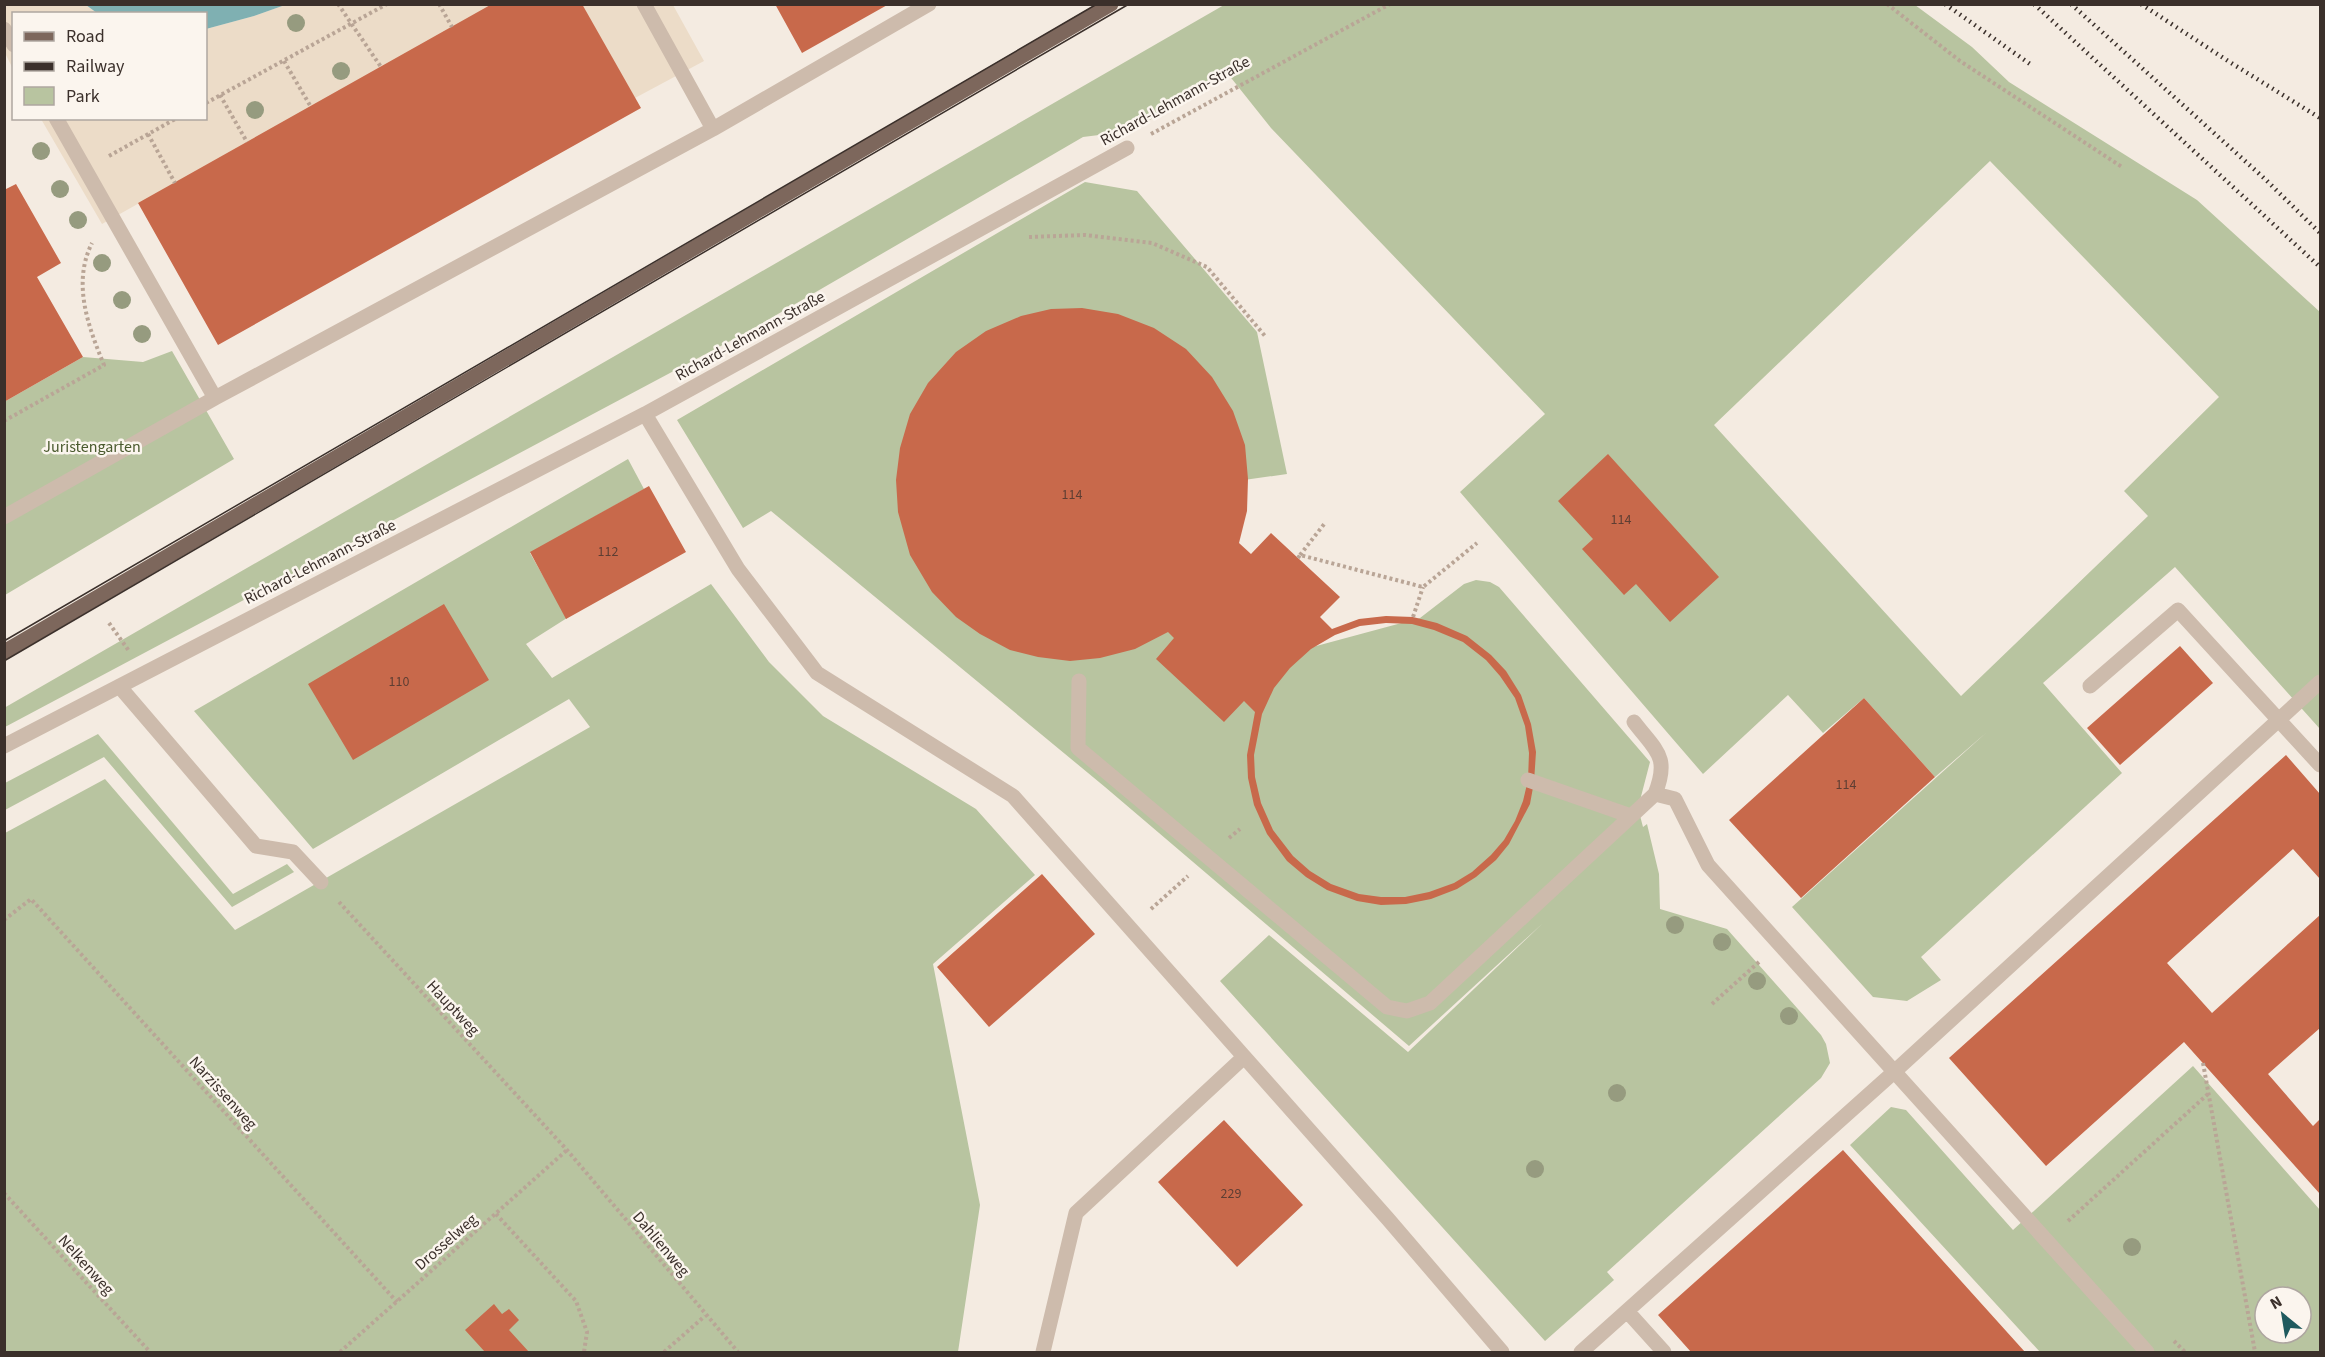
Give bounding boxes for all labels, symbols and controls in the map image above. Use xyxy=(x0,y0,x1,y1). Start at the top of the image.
legend xyxy=(12,12,207,120)
text: Road xyxy=(66,24,105,49)
street label: Richard-Lehmann-Straße xyxy=(1096,51,1254,151)
text: Railway xyxy=(66,54,125,79)
text: Park xyxy=(66,84,100,109)
street label: Richard-Lehmann-Straße xyxy=(671,286,829,386)
park label: Juristengarten xyxy=(43,436,141,458)
house number: 114 xyxy=(1062,485,1082,505)
house number: 114 xyxy=(1611,510,1631,530)
street label: Richard-Lehmann-Straße xyxy=(240,514,400,610)
house number: 112 xyxy=(598,542,618,562)
house number: 110 xyxy=(389,672,409,692)
house number: 114 xyxy=(1836,775,1856,795)
street label: Hauptweg xyxy=(422,975,484,1041)
street label: Narzissenweg xyxy=(184,1051,262,1135)
house number: 229 xyxy=(1221,1184,1241,1204)
street label: Dahlienweg xyxy=(627,1207,695,1281)
street label: Drosselweg xyxy=(410,1209,482,1275)
street label: Nelkenweg xyxy=(53,1230,119,1300)
north arrow xyxy=(2253,1285,2313,1345)
text: N xyxy=(2266,1291,2286,1315)

